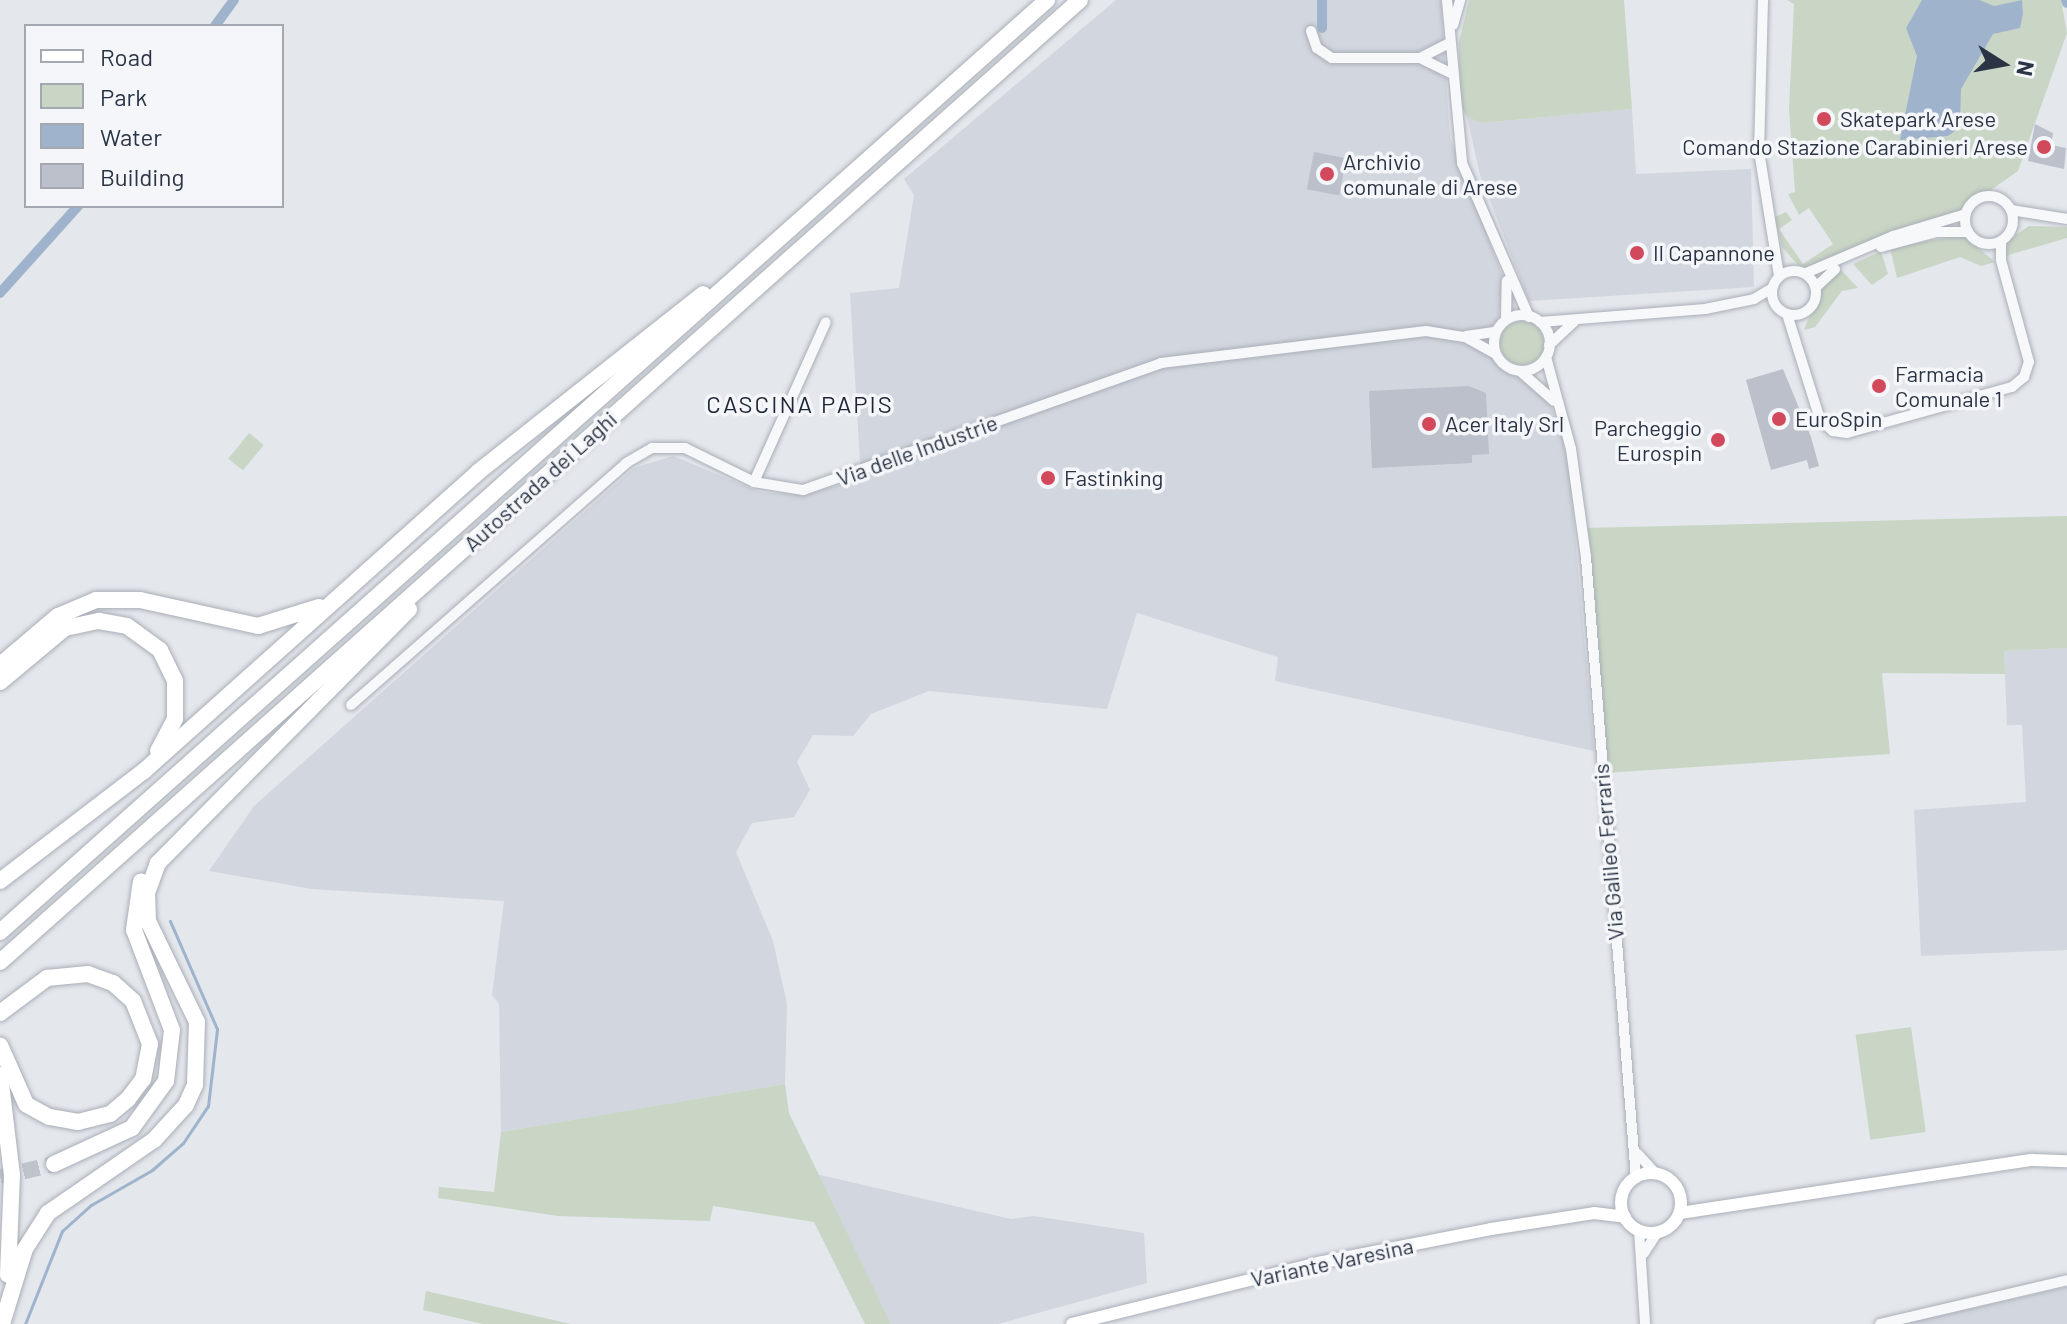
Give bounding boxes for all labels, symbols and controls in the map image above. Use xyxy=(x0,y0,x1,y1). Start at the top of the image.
legend xyxy=(24,24,284,208)
north arrow xyxy=(1963,24,2043,104)
text: Road xyxy=(100,42,153,71)
text: N xyxy=(2012,59,2041,78)
text: Park xyxy=(100,82,147,111)
place label: Skatepark Arese xyxy=(1840,106,1996,132)
marker: Skatepark Arese xyxy=(1815,110,1833,128)
text: Water xyxy=(100,122,162,151)
place label: Comando Stazione Carabinieri Arese xyxy=(1682,134,2028,160)
marker: Comando Stazione Carabinieri Arese xyxy=(2035,138,2053,156)
place label: Archivio comunale di Arese xyxy=(1343,148,1518,200)
text: Building xyxy=(100,162,184,191)
marker: Archivio comunale di Arese xyxy=(1318,165,1336,183)
place label: Il Capannone xyxy=(1653,240,1775,266)
marker: Il Capannone xyxy=(1628,244,1646,262)
place label: Farmacia Comunale 1 xyxy=(1895,360,2002,412)
marker: Farmacia Comunale 1 xyxy=(1870,377,1888,395)
district label: CASCINA PAPIS xyxy=(706,390,894,418)
street label: Autostrada dei Laghi xyxy=(458,405,622,557)
place label: EuroSpin xyxy=(1795,406,1882,432)
street label: Via delle Industrie xyxy=(833,409,1001,491)
marker: EuroSpin xyxy=(1770,410,1788,428)
place label: Acer Italy Srl xyxy=(1445,411,1564,437)
place label: Parcheggio Eurospin xyxy=(1594,414,1702,466)
marker: Acer Italy Srl xyxy=(1420,415,1438,433)
marker: Parcheggio Eurospin xyxy=(1709,431,1727,449)
place label: Fastinking xyxy=(1064,465,1163,491)
marker: Fastinking xyxy=(1039,469,1057,487)
street label: Via Galileo Ferraris xyxy=(1587,762,1629,942)
street label: Variante Varesina xyxy=(1248,1232,1416,1292)

